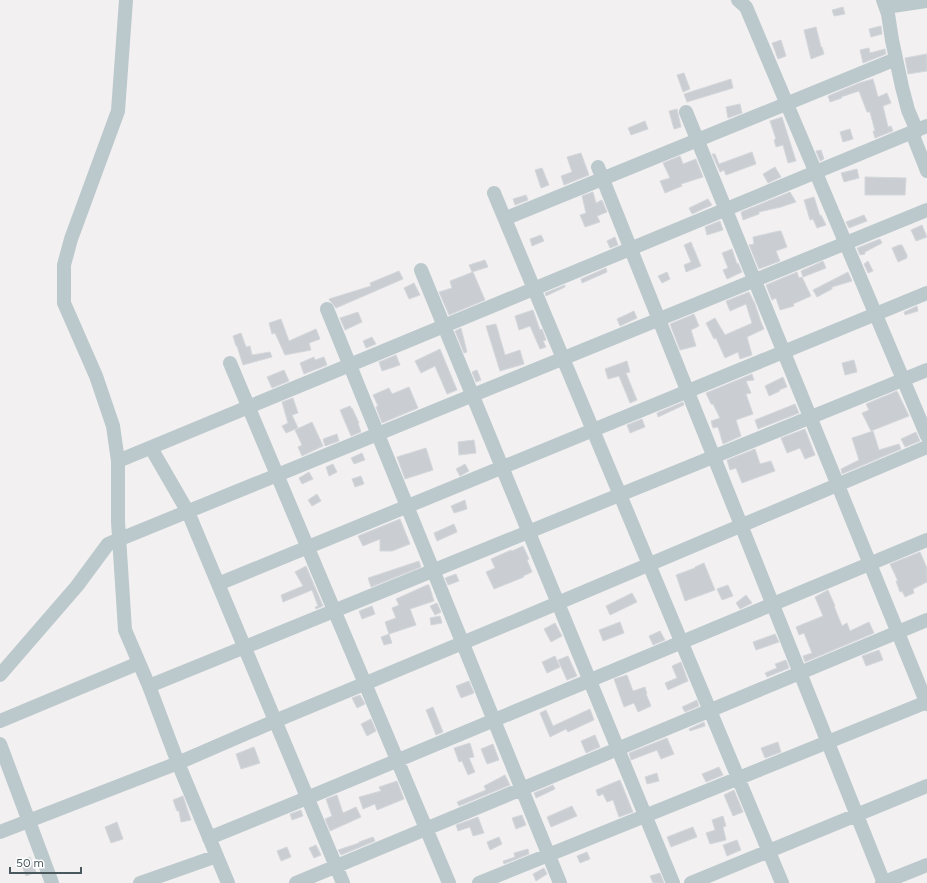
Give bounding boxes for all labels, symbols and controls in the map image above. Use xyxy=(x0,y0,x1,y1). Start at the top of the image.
scale bar xyxy=(10,849,81,875)
text: 50 m xyxy=(16,856,44,870)

